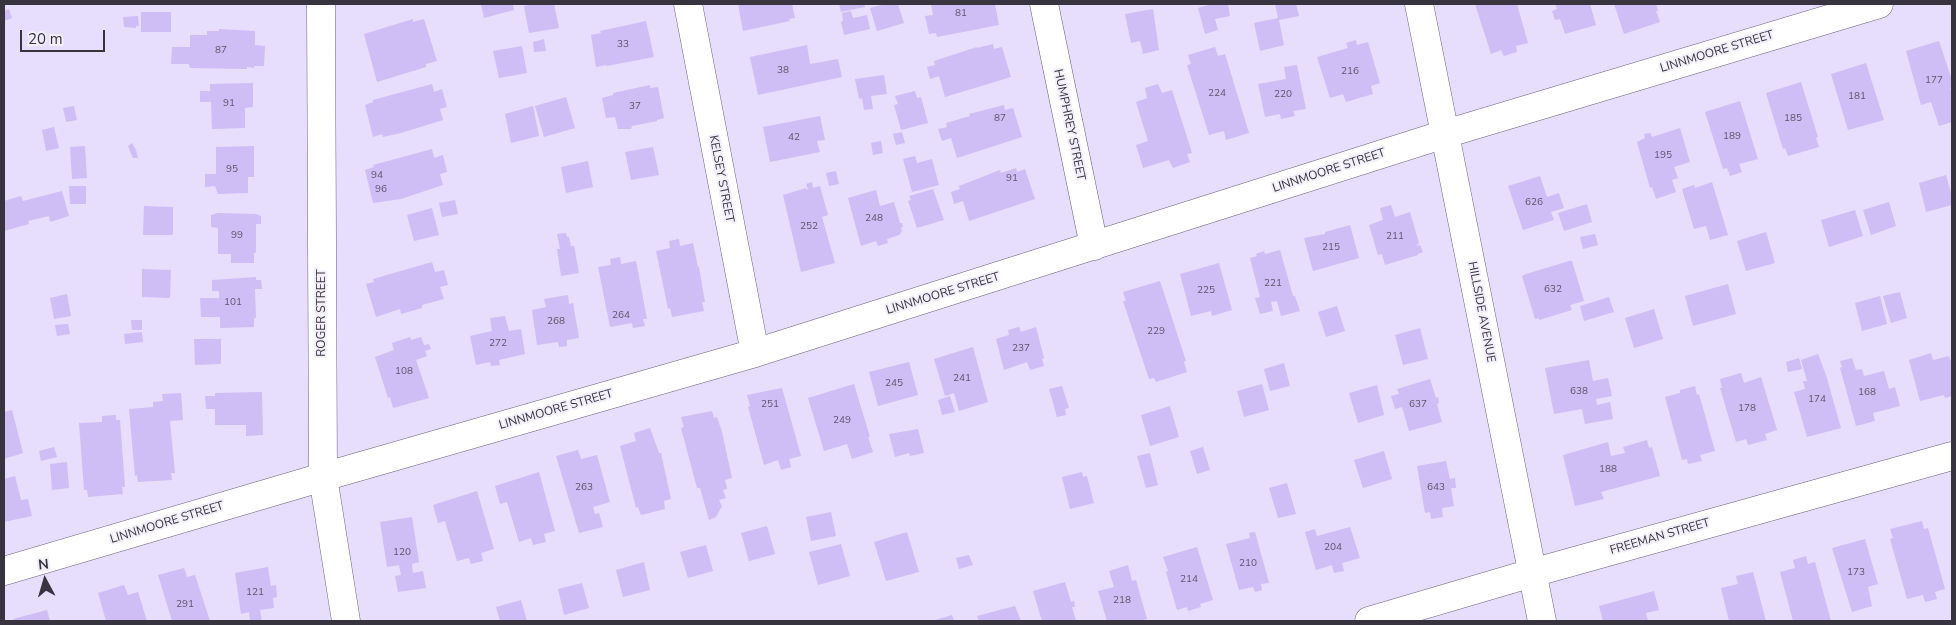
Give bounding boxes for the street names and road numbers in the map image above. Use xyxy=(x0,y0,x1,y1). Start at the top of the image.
street label: LINNMOORE STREET xyxy=(1659,28,1775,76)
street label: HUMPHREY STREET xyxy=(1050,68,1088,182)
street label: KELSEY STREET xyxy=(705,134,737,224)
street label: LINNMOORE STREET xyxy=(1271,146,1387,196)
street label: HILLSIDE AVENUE xyxy=(1464,260,1498,364)
street label: ROGER STREET xyxy=(315,269,329,357)
street label: LINNMOORE STREET xyxy=(885,270,1001,318)
street label: LINNMOORE STREET xyxy=(497,387,615,433)
street label: LINNMOORE STREET xyxy=(109,499,225,547)
street label: FREEMAN STREET xyxy=(1608,516,1712,558)

